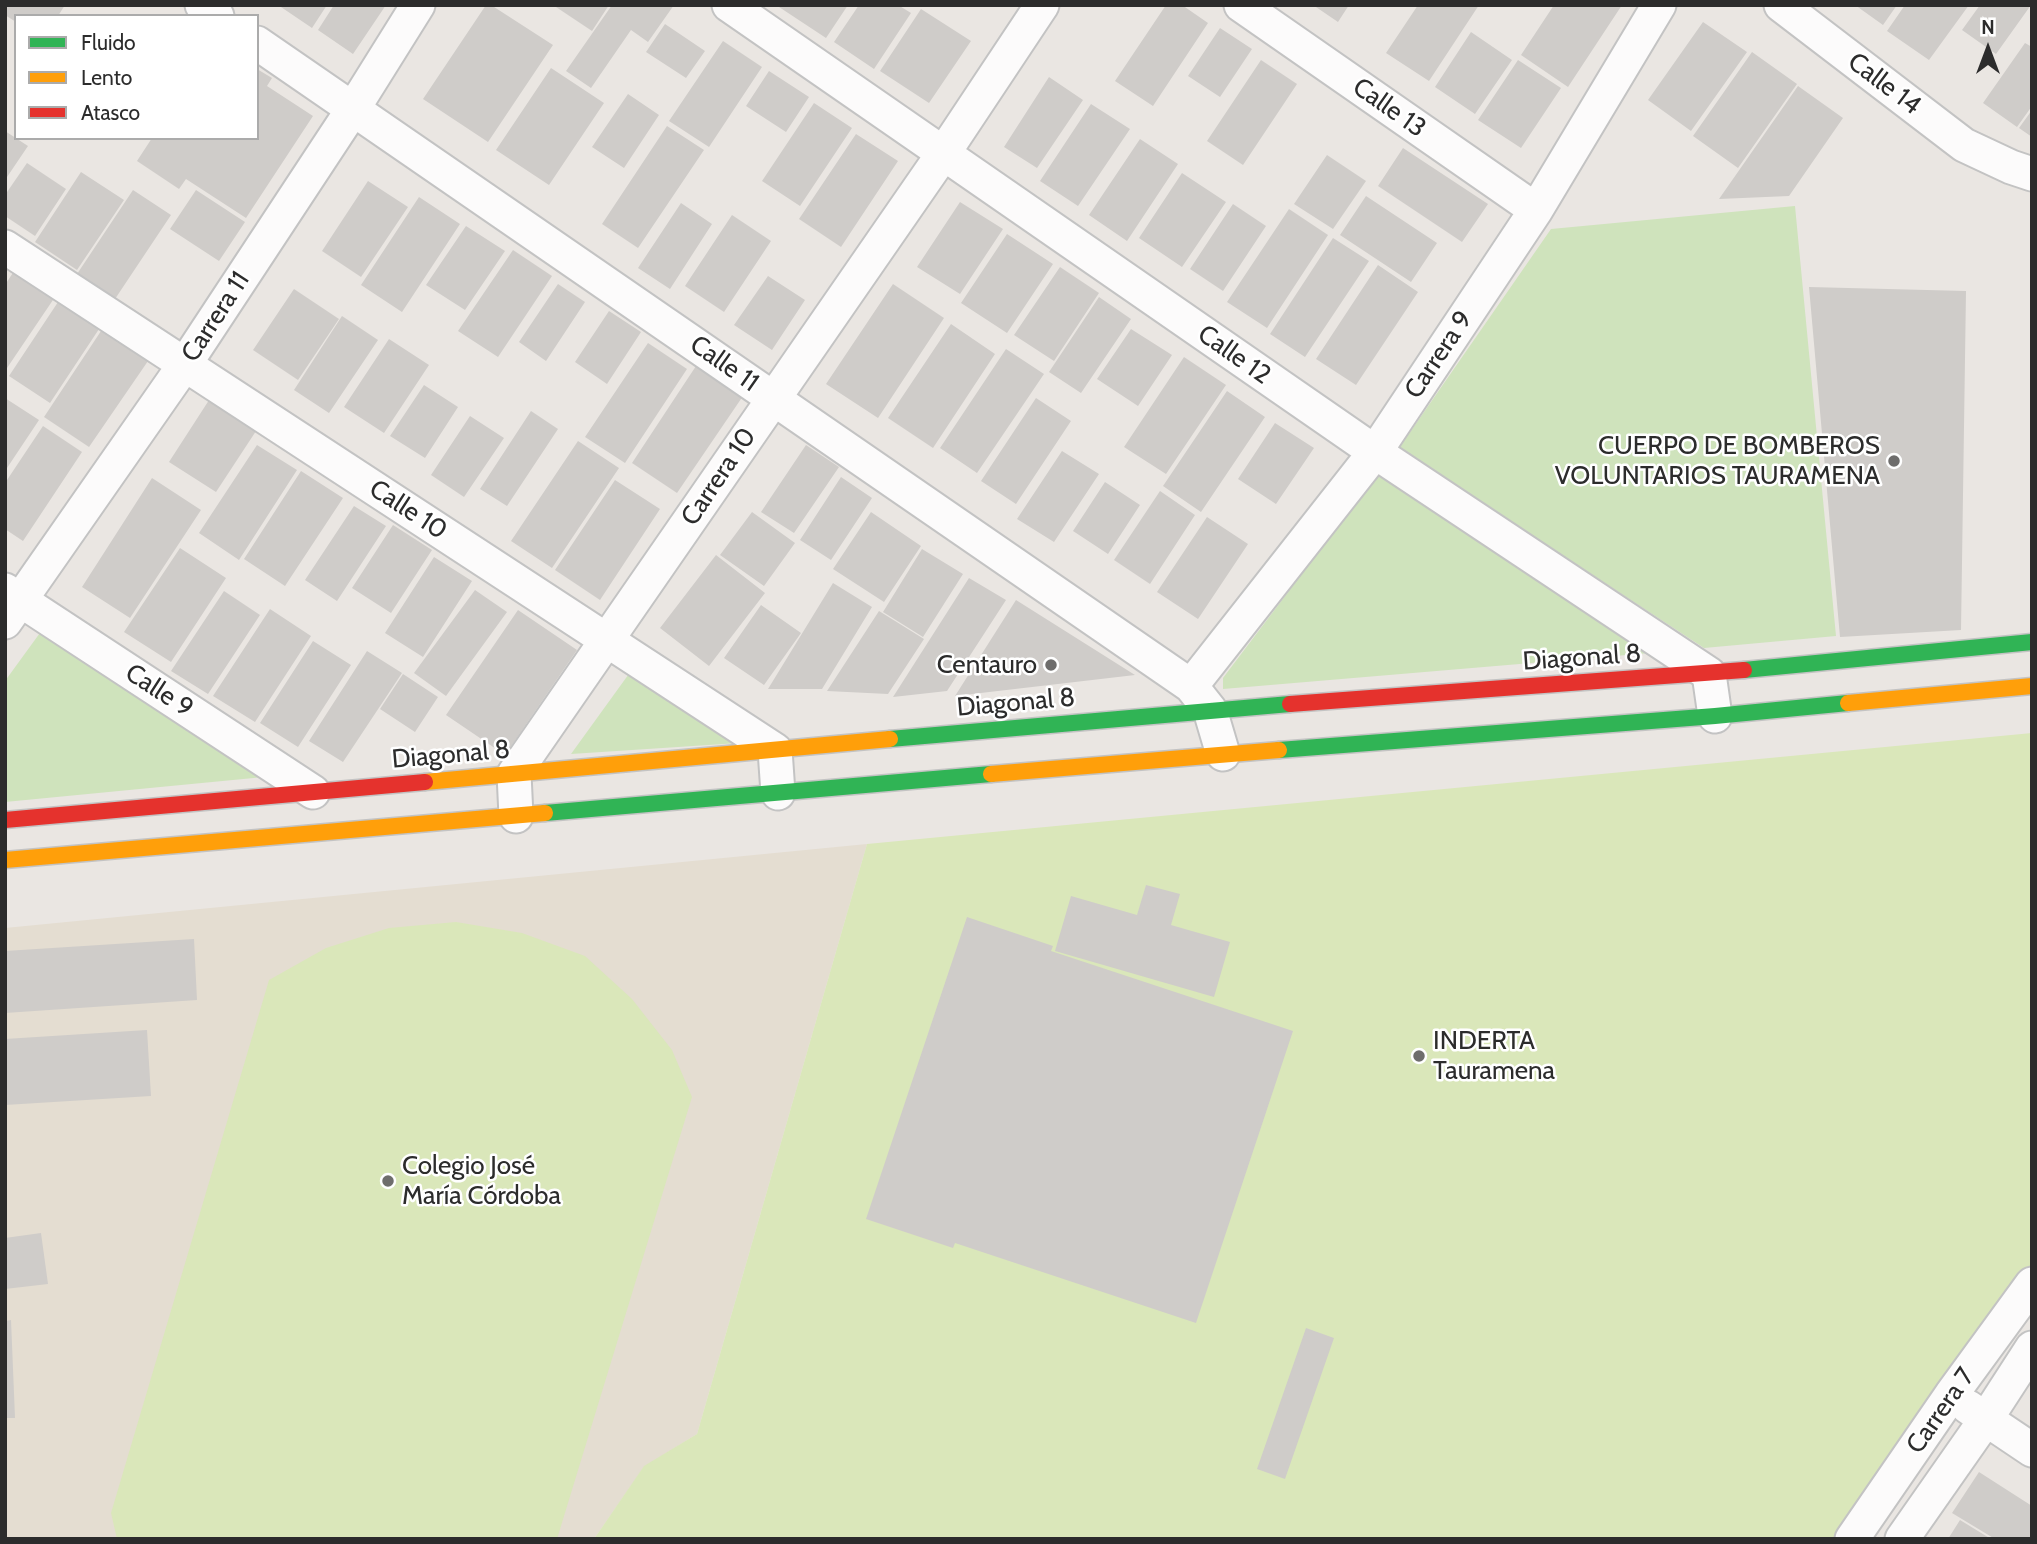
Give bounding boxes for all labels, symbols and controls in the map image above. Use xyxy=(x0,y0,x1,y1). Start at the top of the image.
legend xyxy=(14,14,259,140)
north arrow xyxy=(1953,14,2023,84)
text: N xyxy=(1981,16,1995,39)
text: Fluido xyxy=(81,30,136,55)
street label: Calle 14 xyxy=(1841,46,1927,122)
text: Lento xyxy=(81,65,132,90)
street label: Calle 13 xyxy=(1346,72,1432,144)
text: Atasco xyxy=(81,100,140,125)
street label: Carrera 11 xyxy=(175,266,257,368)
street label: Carrera 9 xyxy=(1398,305,1480,405)
street label: Calle 12 xyxy=(1192,319,1276,391)
street label: Calle 11 xyxy=(684,329,764,399)
street label: Carrera 10 xyxy=(675,422,763,532)
place label: CUERPO DE BOMBEROS VOLUNTARIOS TAURAMENA xyxy=(1555,430,1880,492)
marker: CUERPO DE BOMBEROS VOLUNTARIOS TAURAMENA xyxy=(1886,453,1902,469)
street label: Calle 10 xyxy=(363,473,453,547)
street label: Diagonal 8 xyxy=(1522,638,1642,678)
place label: Centauro xyxy=(937,649,1037,681)
marker: Centauro xyxy=(1043,657,1059,673)
street label: Calle 9 xyxy=(119,658,199,724)
street label: Diagonal 8 xyxy=(956,682,1076,724)
street label: Diagonal 8 xyxy=(391,734,511,776)
place label: INDERTA Tauramena xyxy=(1433,1025,1555,1086)
marker: INDERTA Tauramena xyxy=(1411,1048,1427,1064)
place label: Colegio José María Córdoba xyxy=(402,1150,561,1212)
marker: Colegio José María Córdoba xyxy=(380,1173,396,1189)
street label: Carrera 7 xyxy=(1900,1362,1982,1460)

